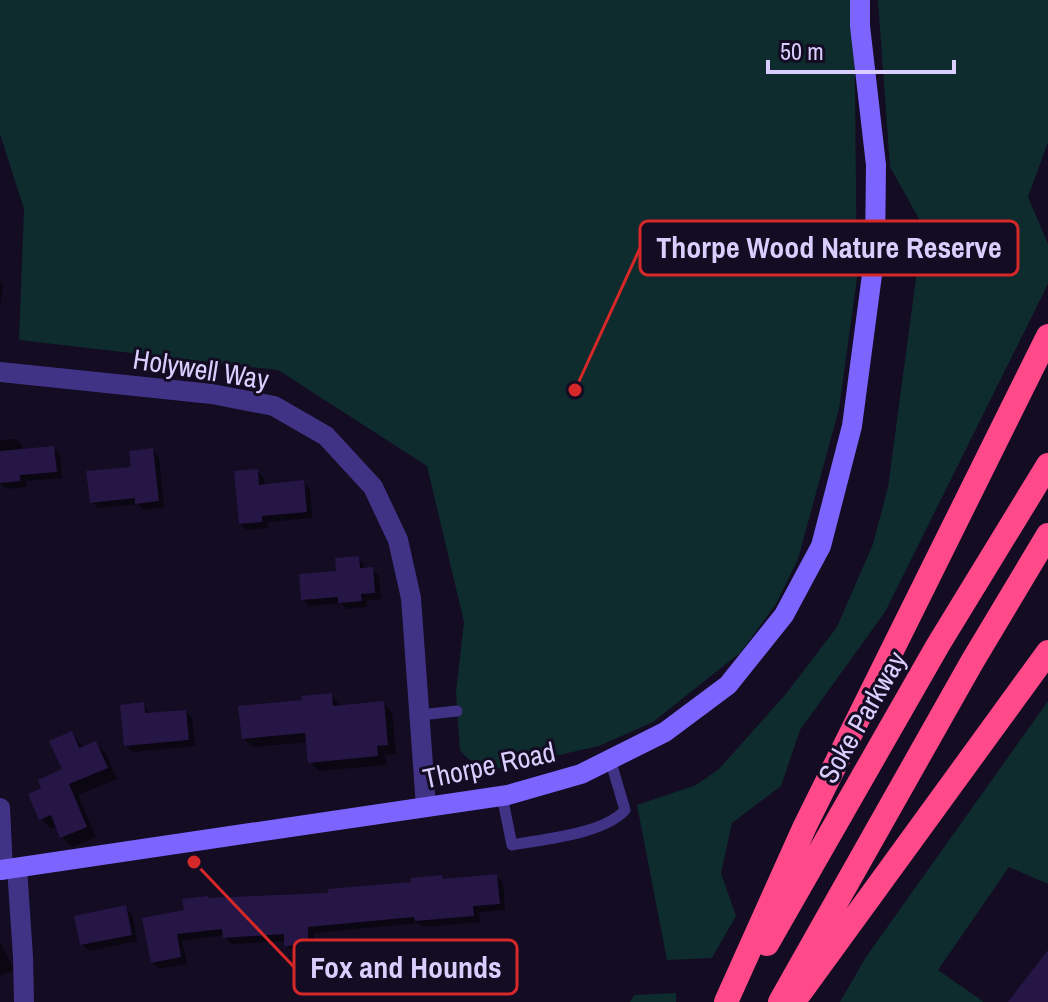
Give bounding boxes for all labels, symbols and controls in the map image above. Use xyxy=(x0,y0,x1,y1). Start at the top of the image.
scale bar xyxy=(768,24,954,74)
text: 50 m xyxy=(780,35,824,67)
callout: Thorpe Wood Nature Reserve xyxy=(640,221,1018,275)
text: Thorpe Wood Nature Reserve xyxy=(656,227,1002,267)
street label: Holywell Way xyxy=(130,340,272,399)
street label: Soke Parkway xyxy=(809,644,915,790)
street label: Thorpe Road xyxy=(420,732,558,798)
callout: Fox and Hounds xyxy=(294,940,517,994)
text: Fox and Hounds xyxy=(310,947,502,987)

